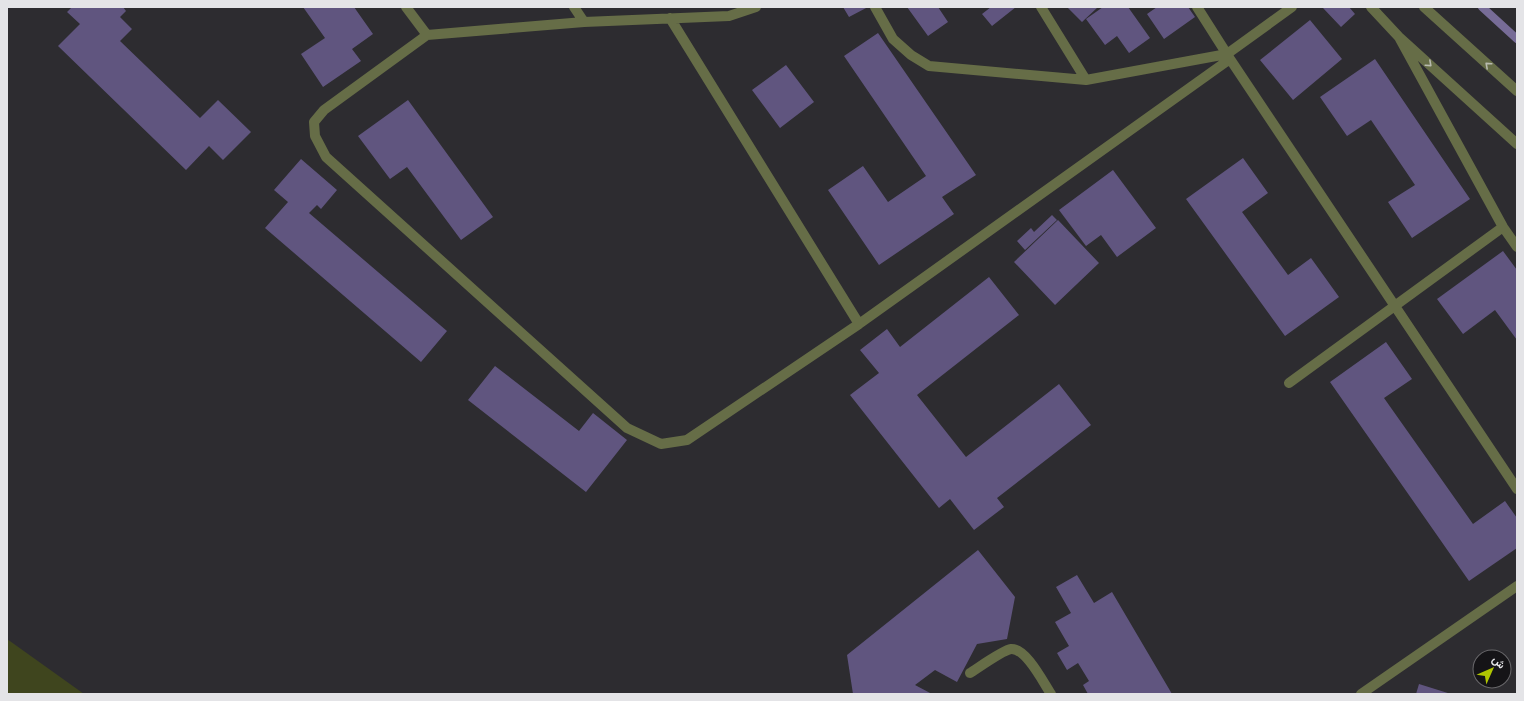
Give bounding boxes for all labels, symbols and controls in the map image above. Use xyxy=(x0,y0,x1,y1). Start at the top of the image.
one-way arrow xyxy=(1424,59,1432,67)
one-way arrow xyxy=(1485,62,1493,69)
north arrow xyxy=(1472,649,1512,689)
text: ش xyxy=(1489,652,1509,672)

